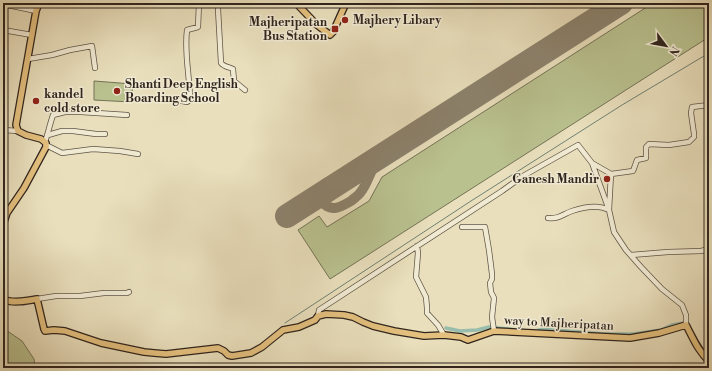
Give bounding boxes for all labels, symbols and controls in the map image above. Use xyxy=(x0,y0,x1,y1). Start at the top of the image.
place label: Majhery Libary xyxy=(353,13,442,28)
place label: Majheripatan Bus Station xyxy=(249,15,328,44)
marker: Majhery Libary xyxy=(340,15,350,25)
marker: Majheripatan Bus Station xyxy=(330,24,340,34)
north arrow xyxy=(646,26,686,66)
text: N xyxy=(665,43,682,58)
place label: Shanti Deep English Boarding School xyxy=(125,77,239,106)
marker: Shanti Deep English Boarding School xyxy=(112,86,122,96)
place label: kandel cold store xyxy=(44,87,100,116)
marker: kandel cold store xyxy=(31,96,41,106)
place label: Ganesh Mandir xyxy=(512,172,599,187)
marker: Ganesh Mandir xyxy=(602,174,612,184)
street label: way to Majheripatan xyxy=(503,313,614,334)

